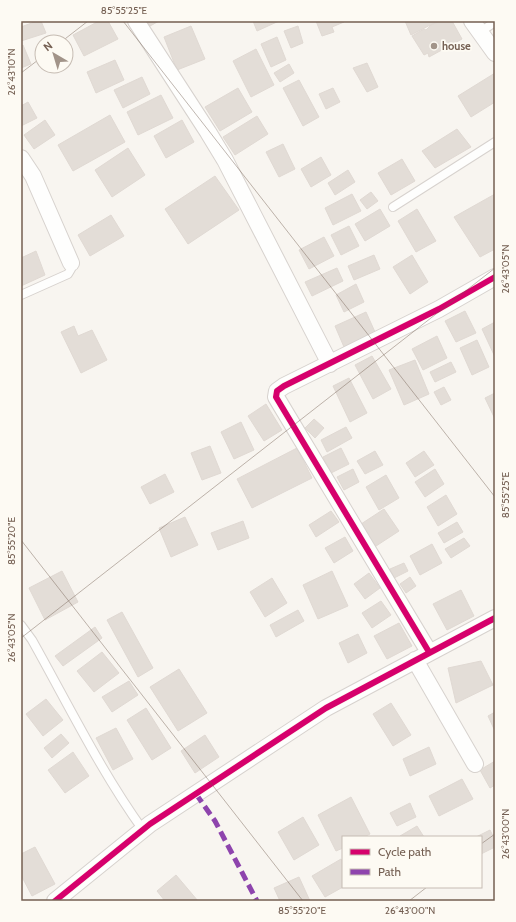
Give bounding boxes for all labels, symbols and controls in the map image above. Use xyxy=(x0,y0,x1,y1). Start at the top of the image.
text: 85°55'25"E xyxy=(101,4,148,17)
north arrow xyxy=(34,34,74,74)
text: N xyxy=(40,38,55,54)
place label: house xyxy=(442,39,471,53)
marker: house xyxy=(429,41,439,51)
text: 26°43'10"N xyxy=(5,49,18,95)
text: 26°43'05"N xyxy=(499,244,512,294)
text: 85°55'25"E xyxy=(499,471,512,518)
text: 85°55'20"E xyxy=(5,517,18,565)
text: 26°43'05"N xyxy=(5,613,18,663)
text: 26°43'00"N xyxy=(499,809,512,859)
legend xyxy=(342,836,482,888)
text: Cycle path xyxy=(378,844,431,859)
text: Path xyxy=(378,864,401,879)
text: 85°55'20"E xyxy=(278,904,326,917)
text: 26°43'00"N xyxy=(385,904,435,917)

